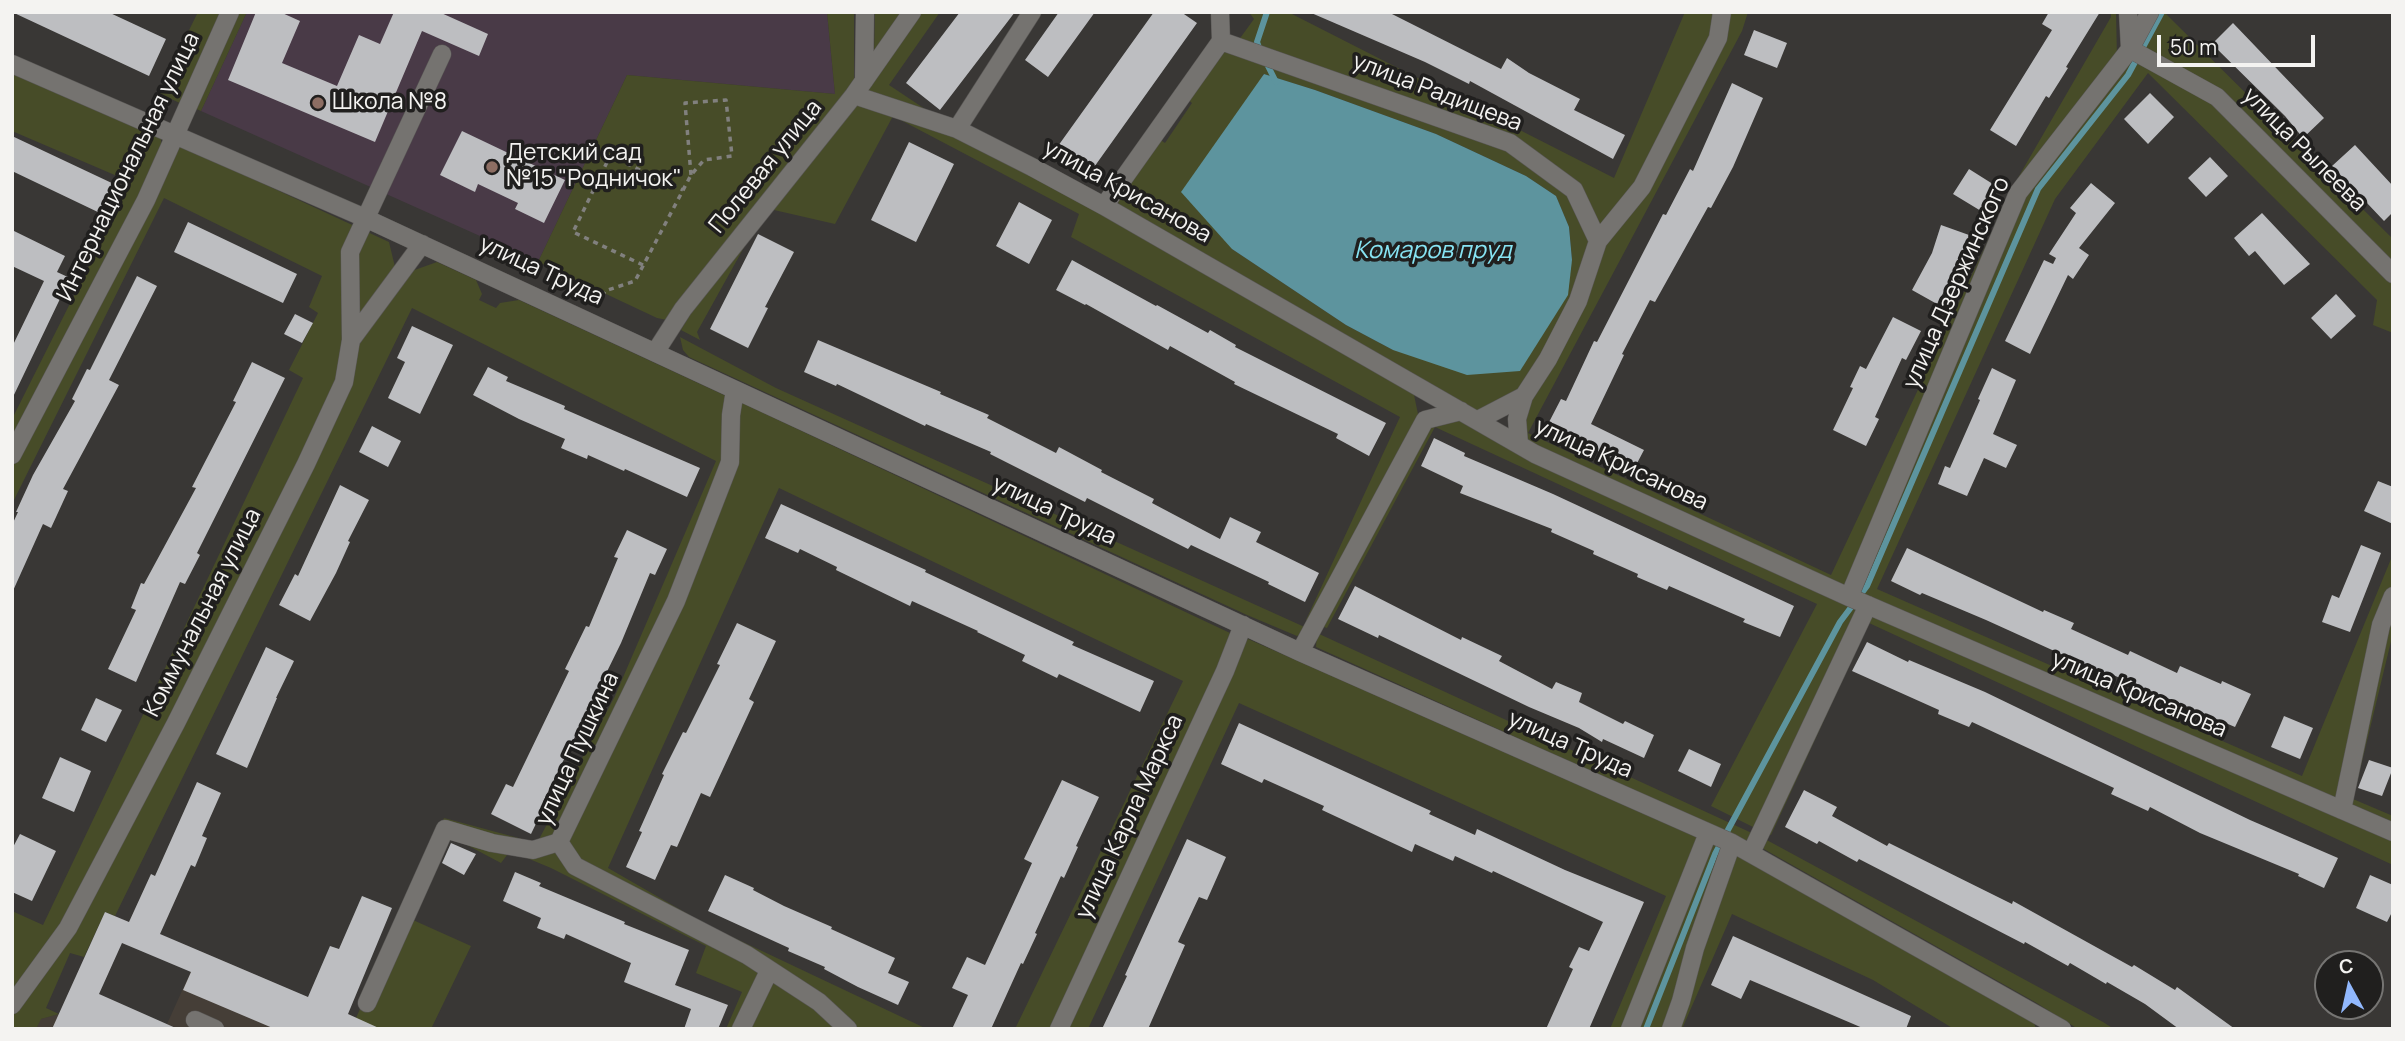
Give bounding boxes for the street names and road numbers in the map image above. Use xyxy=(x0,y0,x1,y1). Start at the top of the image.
street label: Интернациональная улица xyxy=(52,28,206,306)
street label: улица Радищева xyxy=(1348,48,1526,138)
street label: улица Рылеева xyxy=(2236,82,2372,218)
street label: Полевая улица xyxy=(704,95,828,239)
street label: улица Крисанова xyxy=(1038,134,1216,250)
street label: улица Дзержинского xyxy=(1898,173,2016,393)
street label: улица Труда xyxy=(475,230,607,312)
street label: улица Крисанова xyxy=(1530,413,1712,517)
street label: улица Труда xyxy=(988,470,1120,552)
street label: Коммунальная улица xyxy=(138,504,268,722)
street label: улица Крисанова xyxy=(2047,646,2231,744)
street label: улица Пушкина xyxy=(530,668,626,830)
street label: улица Труда xyxy=(1503,705,1637,785)
street label: улица Карла Маркса xyxy=(1070,710,1190,924)

